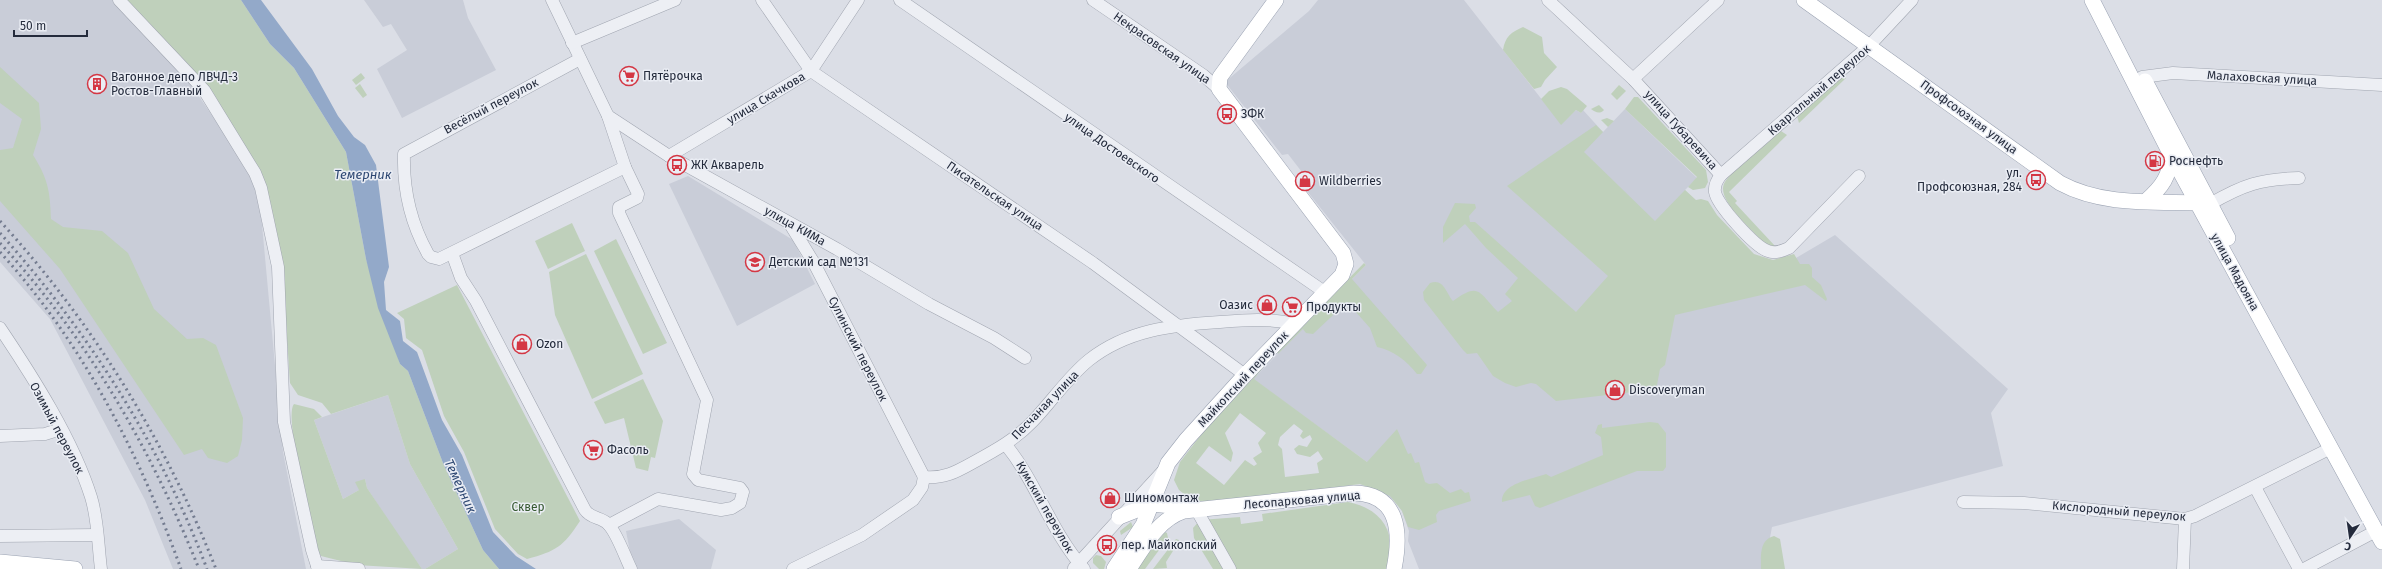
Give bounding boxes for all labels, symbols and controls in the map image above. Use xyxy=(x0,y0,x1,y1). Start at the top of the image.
street label: Некрасовская улица xyxy=(1111,9,1213,87)
scale bar xyxy=(14,12,87,38)
text: 50 m xyxy=(20,19,46,33)
street label: Квартальный переулок xyxy=(1765,41,1874,138)
supermarket icon: Пятёрочка xyxy=(618,65,640,87)
street label: Малаховская улица xyxy=(2207,68,2317,88)
place label: Пятёрочка xyxy=(643,69,703,83)
street label: улица Скачкова xyxy=(724,69,808,127)
place label: Вагонное депо ЛВЧД-3 Ростов-Главный xyxy=(111,70,238,98)
building icon: Вагонное депо ЛВЧД-3 Ростов-Главный xyxy=(86,73,108,95)
street label: Весёлый переулок xyxy=(441,75,541,137)
street label: Профсоюзная улица xyxy=(1918,77,2020,157)
street label: улица Губаревича xyxy=(1642,87,1720,173)
bus stop icon: ЗФК xyxy=(1216,103,1238,125)
place label: ЗФК xyxy=(1241,107,1264,121)
street label: улица Достоевского xyxy=(1062,110,1162,186)
fuel station icon: Роснефть xyxy=(2144,150,2166,172)
bus stop icon: ЖК Акварель xyxy=(666,154,688,176)
place label: Роснефть xyxy=(2169,154,2223,168)
place label: ЖК Акварель xyxy=(691,158,764,172)
street label: Писательская улица xyxy=(944,158,1046,234)
place label: ул. Профсоюзная, 284 xyxy=(1917,166,2023,194)
water label: Темерник xyxy=(334,167,392,182)
bus stop icon: ул. Профсоюзная, 284 xyxy=(2025,169,2047,191)
shop icon: Wildberries xyxy=(1294,170,1316,192)
place label: Wildberries xyxy=(1319,174,1382,188)
street label: улица КИМа xyxy=(762,203,828,249)
street label: улица Мадояна xyxy=(2208,231,2262,313)
school or university icon: Детский сад №131 xyxy=(744,251,766,273)
place label: Детский сад №131 xyxy=(768,255,869,269)
street label: Сулинский переулок xyxy=(825,294,891,404)
shop icon: Оазис xyxy=(1256,294,1278,316)
supermarket icon: Продукты xyxy=(1281,296,1303,318)
place label: Оазис xyxy=(1219,298,1253,312)
place label: Продукты xyxy=(1306,300,1361,314)
street label: Майкопский переулок xyxy=(1195,328,1292,430)
shop icon: Ozon xyxy=(511,333,533,355)
place label: Ozon xyxy=(536,337,563,351)
street label: Песчаная улица xyxy=(1009,368,1081,442)
shop icon: Discoveryman xyxy=(1604,379,1626,401)
street label: Озимый переулок xyxy=(27,380,87,477)
place label: Discoveryman xyxy=(1629,383,1705,397)
supermarket icon: Фасоль xyxy=(582,439,604,461)
place label: Фасоль xyxy=(607,443,649,457)
water label: Темерник xyxy=(442,457,480,516)
street label: Кумский переулок xyxy=(1013,459,1077,556)
shop icon: Шиномонтаж xyxy=(1099,487,1121,509)
street label: Лесопарковая улица xyxy=(1243,488,1361,512)
place label: Шиномонтаж xyxy=(1124,491,1199,505)
street label: Кислородный переулок xyxy=(2052,498,2187,524)
park label: Сквер xyxy=(511,500,545,514)
north arrow xyxy=(2330,517,2370,557)
bus stop icon: пер. Майкопский xyxy=(1096,534,1118,556)
place label: пер. Майкопский xyxy=(1121,538,1217,552)
text: С xyxy=(2343,539,2352,553)

